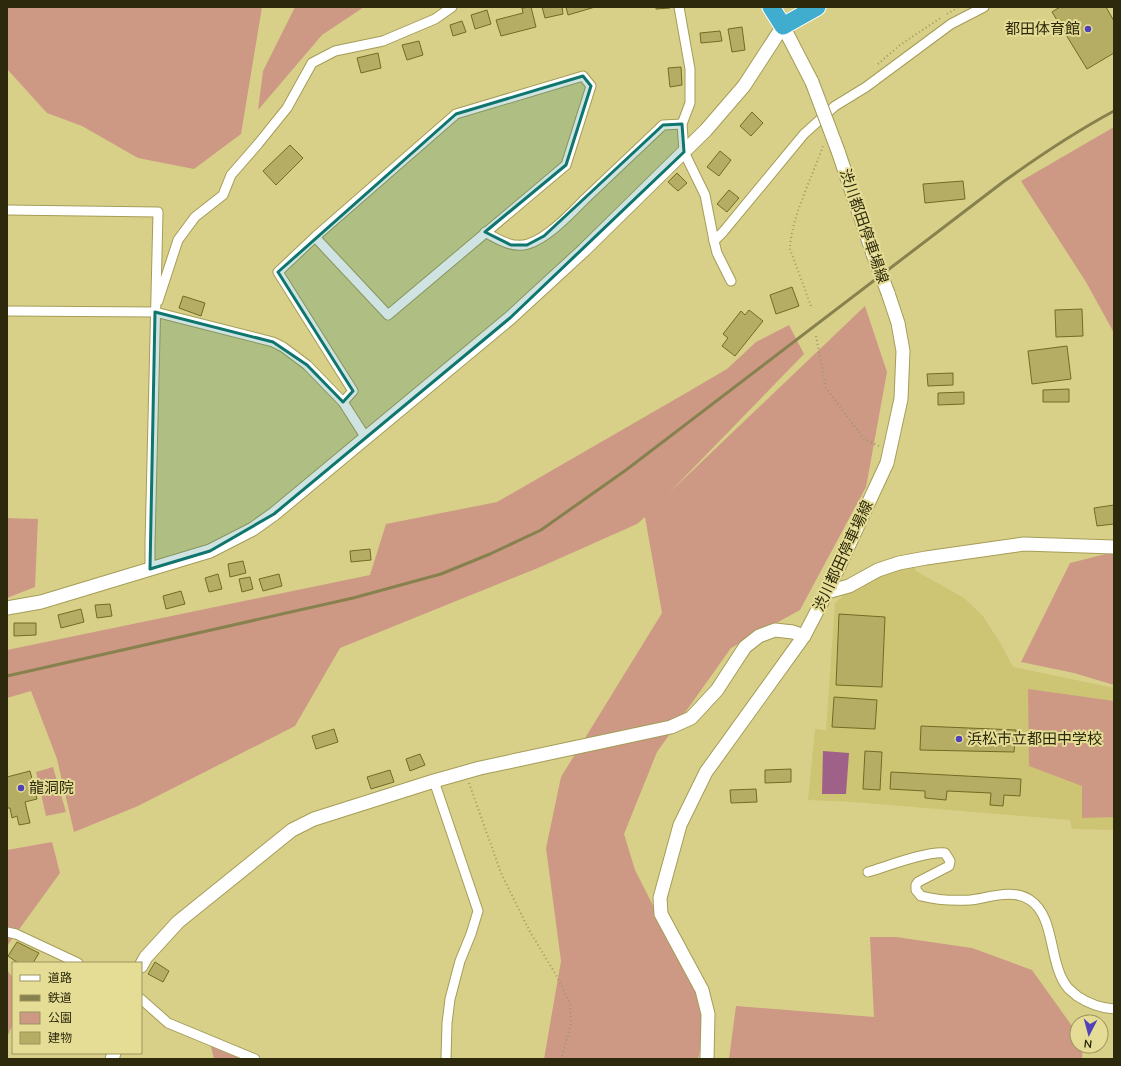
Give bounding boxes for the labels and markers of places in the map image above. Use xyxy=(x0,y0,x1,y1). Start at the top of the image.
place label: 都田体育館 xyxy=(1005,19,1080,38)
marker: 都田体育館 xyxy=(1083,24,1093,34)
place label: 浜松市立都田中学校 xyxy=(967,729,1102,748)
marker: 浜松市立都田中学校 xyxy=(954,734,964,744)
place label: 龍洞院 xyxy=(29,778,74,797)
marker: 龍洞院 xyxy=(16,783,26,793)

